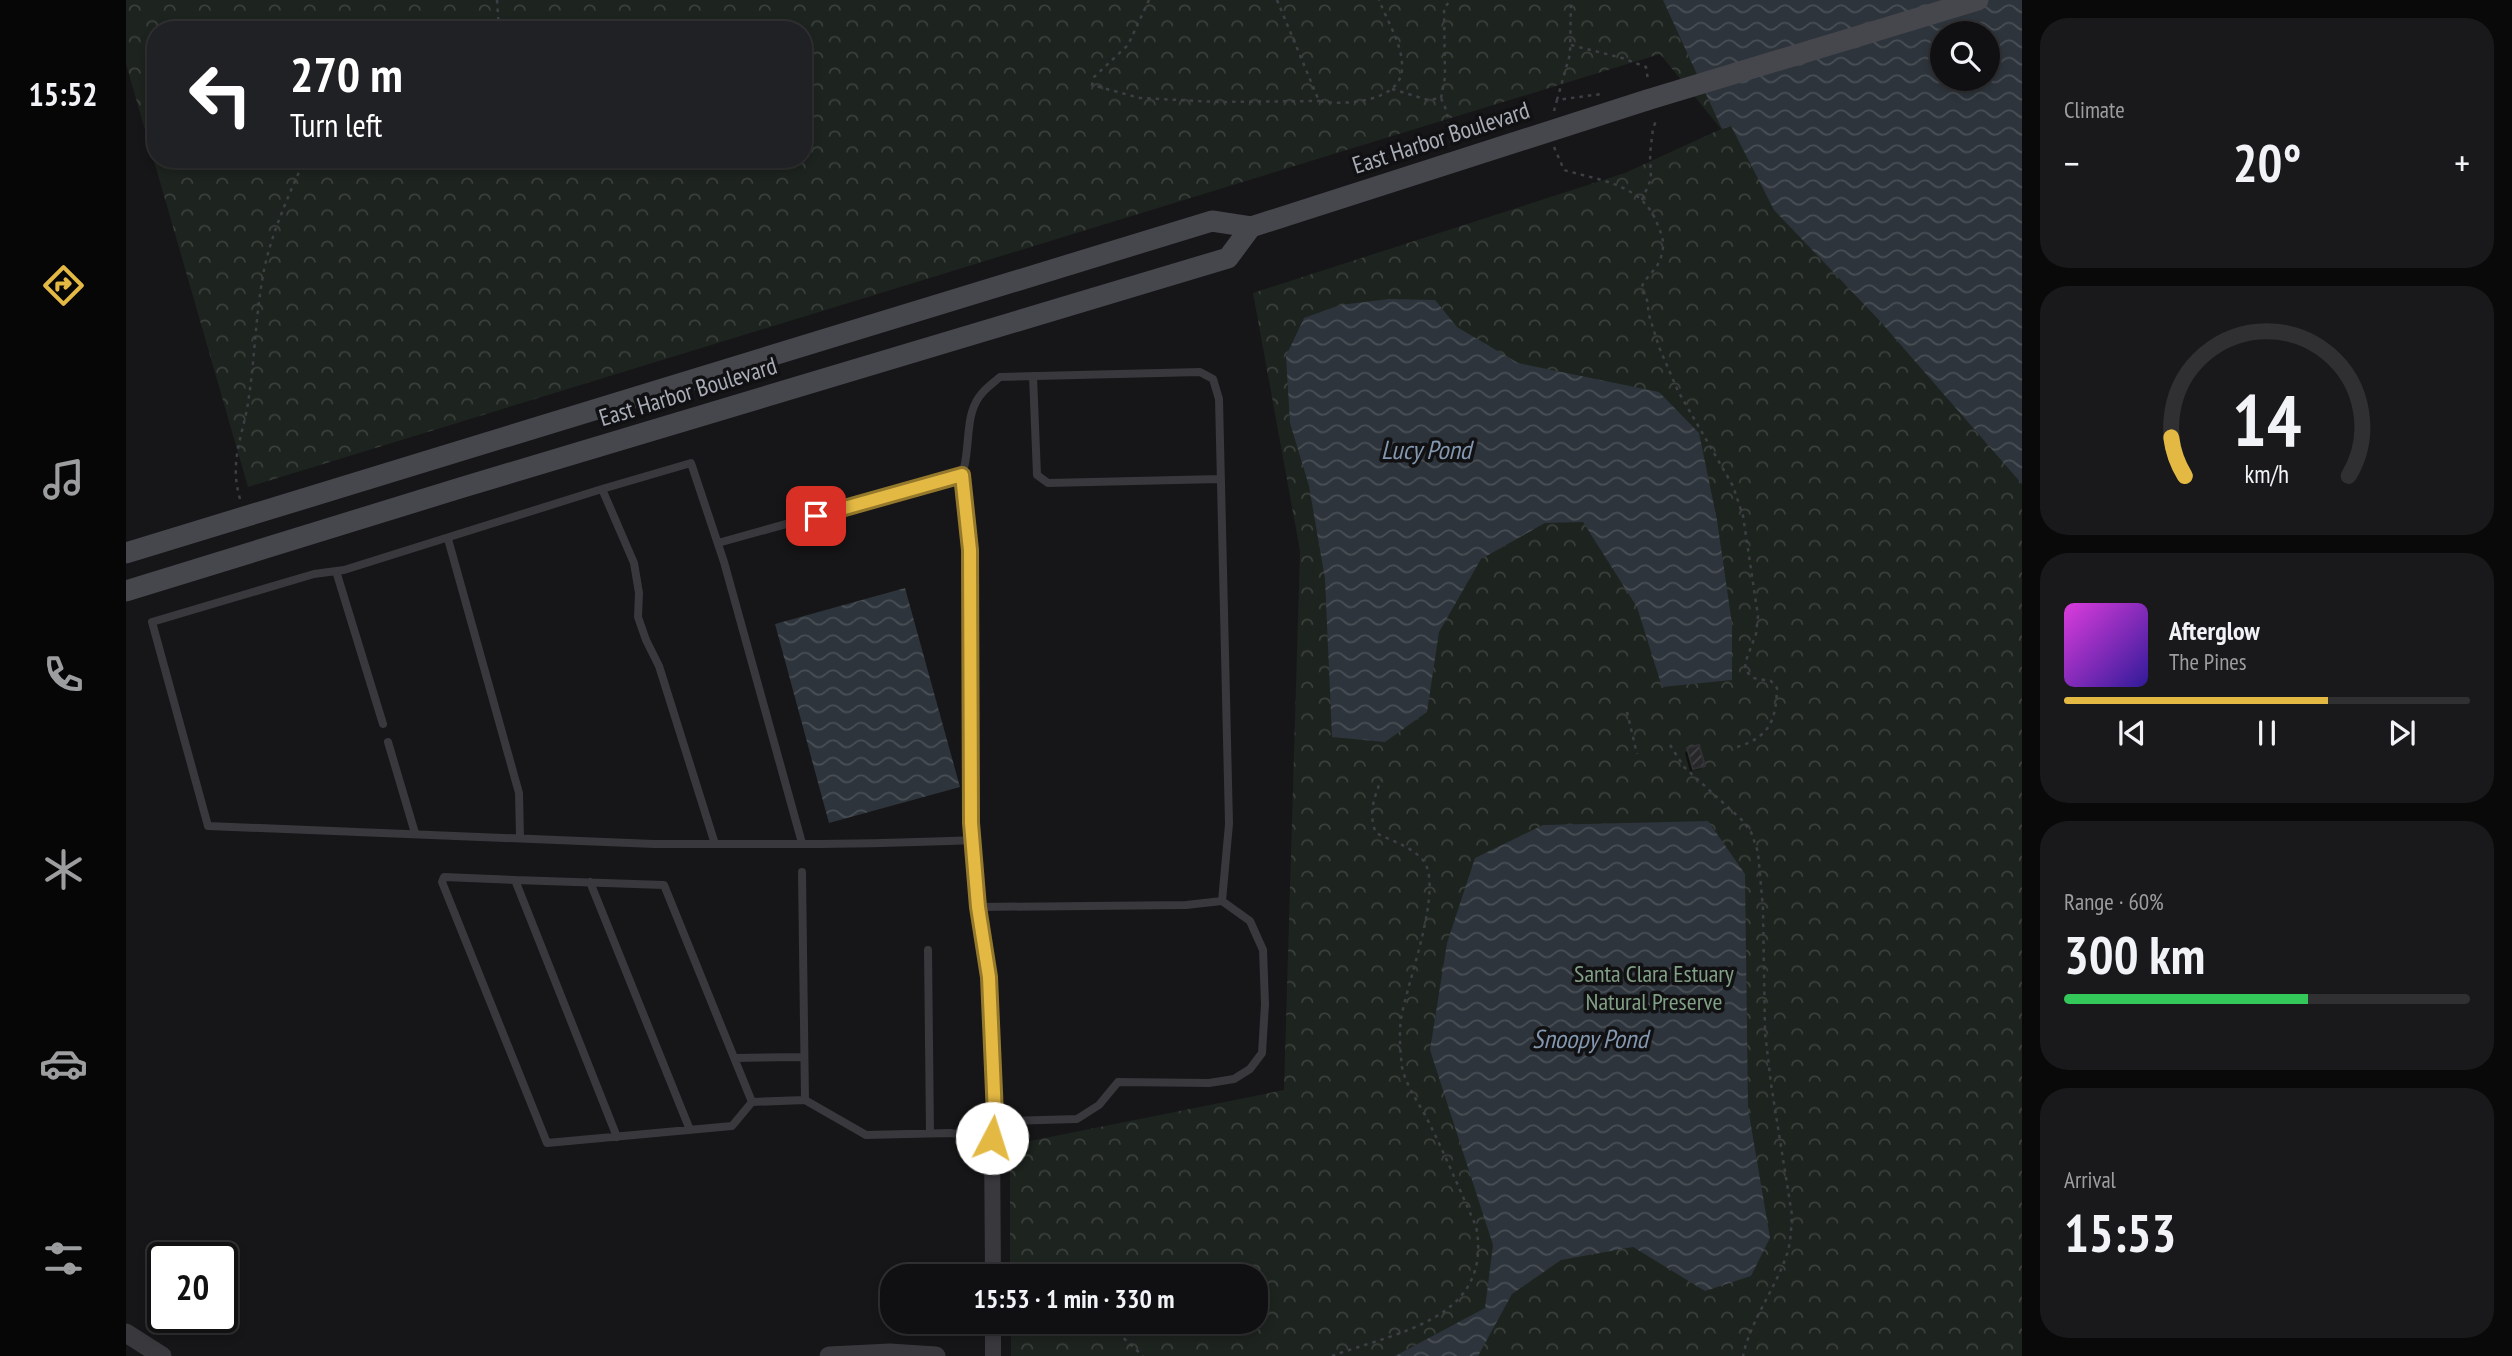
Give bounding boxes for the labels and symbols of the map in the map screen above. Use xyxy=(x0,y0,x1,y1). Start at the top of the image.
street label: East Harbor Boulevard xyxy=(1348,94,1533,181)
street label: East Harbor Boulevard xyxy=(595,350,780,433)
water label: Lucy Pond xyxy=(1381,433,1475,466)
pin xyxy=(786,486,846,546)
park label: Santa Clara Estuary Natural Preserve xyxy=(1574,958,1734,1017)
water label: Snoopy Pond xyxy=(1532,1022,1651,1055)
position arrow xyxy=(955,1101,1029,1175)
speed limit sign: 20 xyxy=(147,1242,238,1333)

